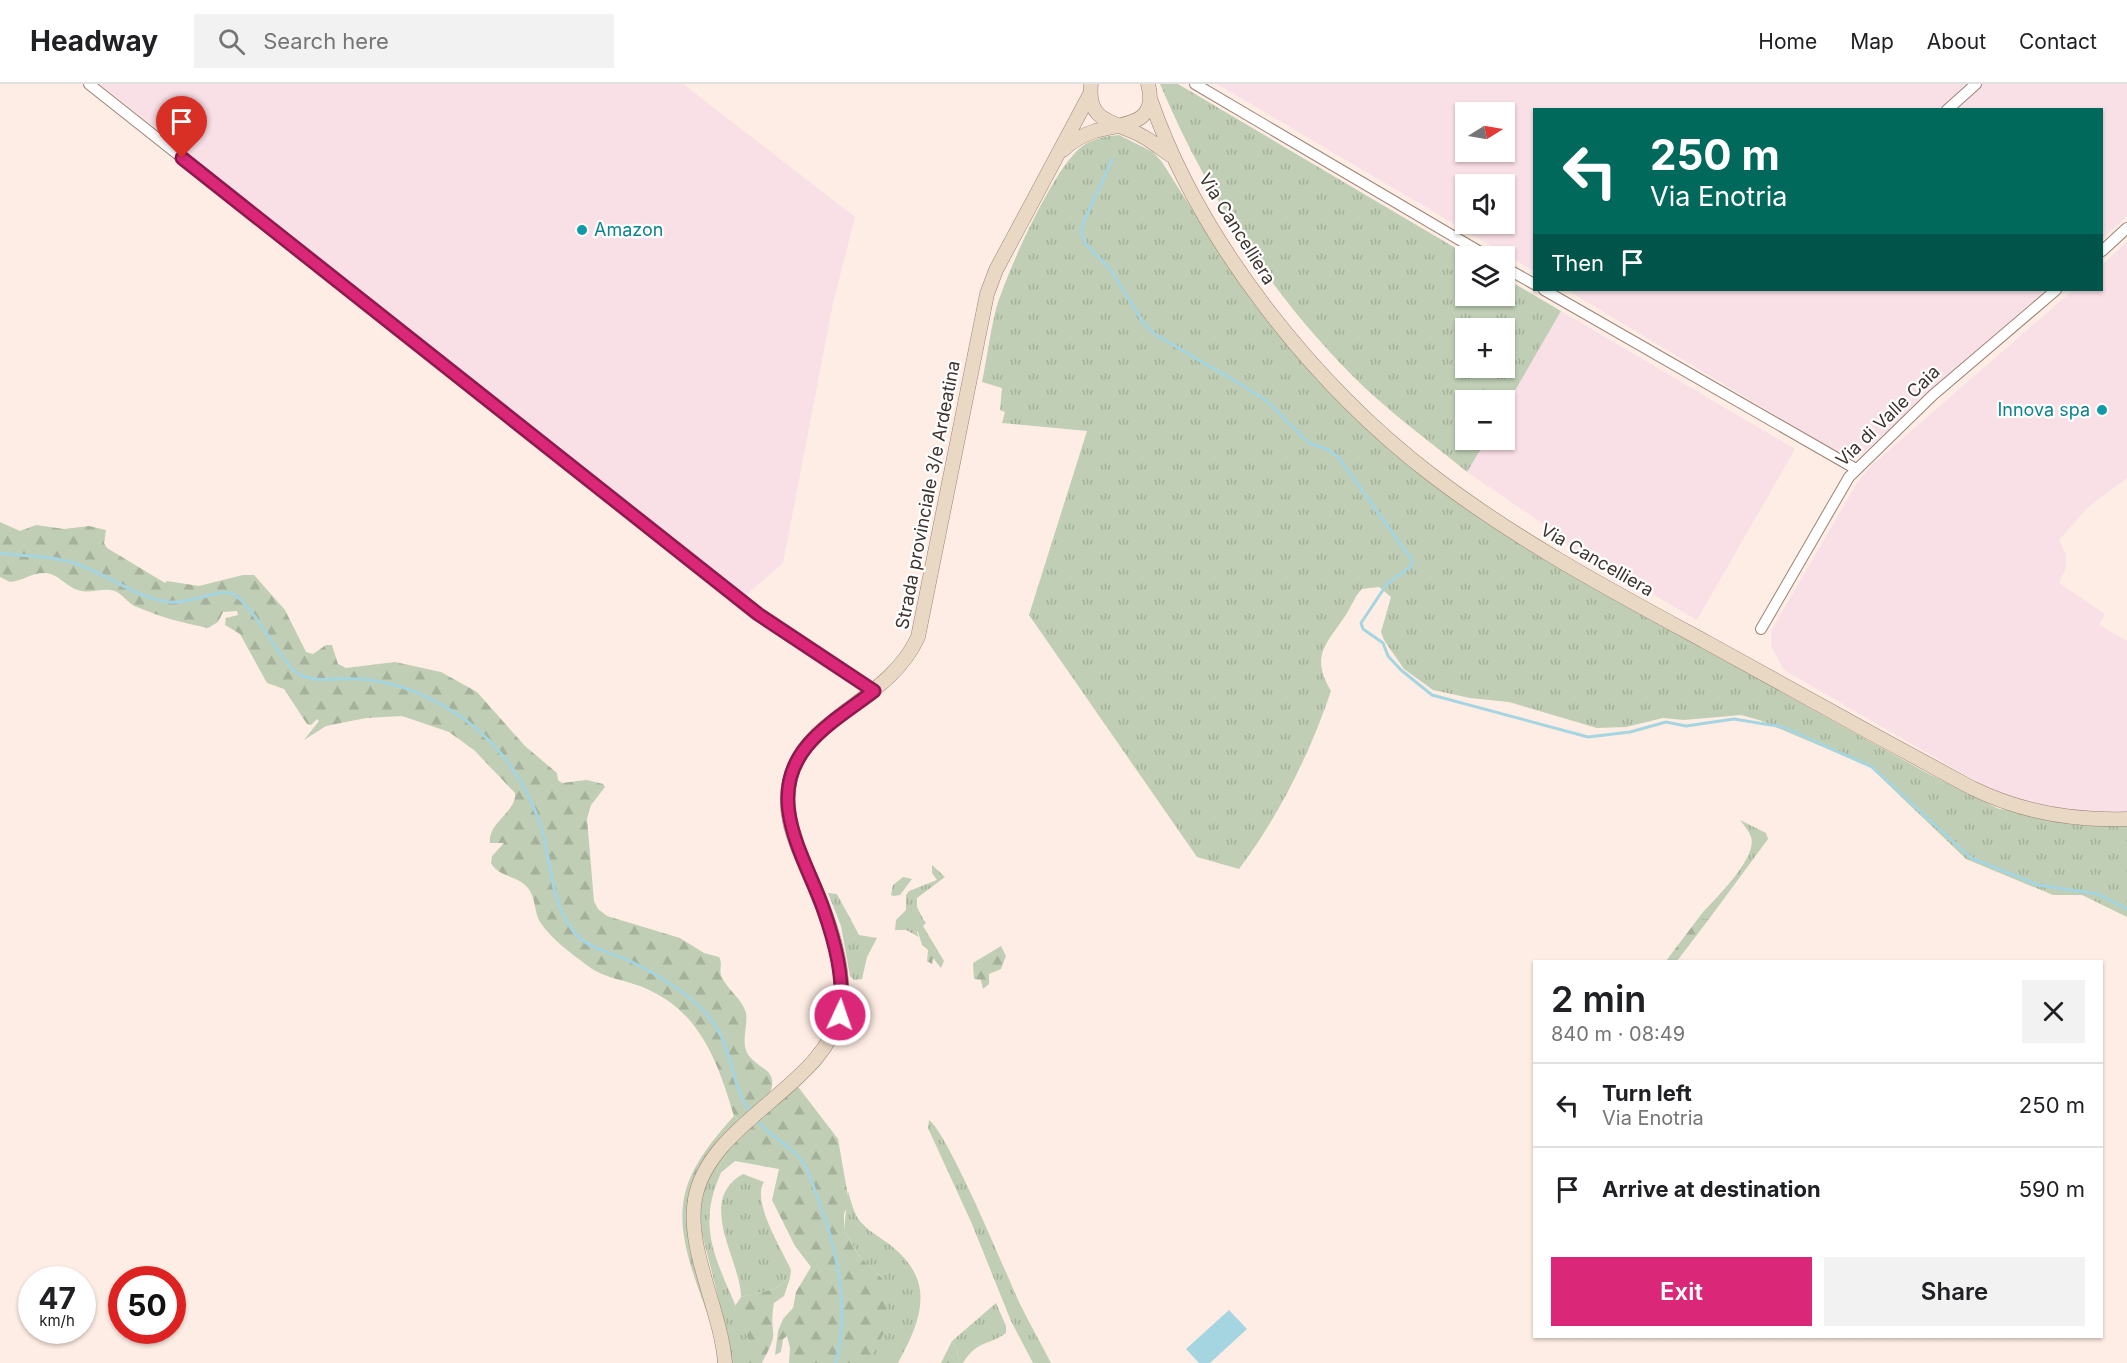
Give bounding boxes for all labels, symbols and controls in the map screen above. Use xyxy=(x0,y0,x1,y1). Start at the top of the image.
search box xyxy=(194,14,614,68)
text: Headway xyxy=(30,24,158,58)
icon: search xyxy=(215,25,248,58)
text: Search here xyxy=(263,28,389,54)
text: Home xyxy=(1758,29,1817,54)
text: Map xyxy=(1850,29,1894,54)
text: About xyxy=(1927,29,1986,54)
text: Contact xyxy=(2019,29,2097,54)
pin xyxy=(156,96,207,158)
north arrow xyxy=(1455,102,1515,162)
map controls xyxy=(1455,102,1515,450)
icon: arrive xyxy=(165,105,198,138)
text: 250 m xyxy=(1650,129,1780,180)
icon: left xyxy=(1551,132,1629,210)
street label: Via Cancelliera xyxy=(1195,169,1280,288)
button: sound xyxy=(1455,174,1515,234)
text: Via Enotria xyxy=(1650,180,1787,213)
place label: Amazon xyxy=(594,219,663,240)
marker: Amazon xyxy=(575,223,589,237)
button: layers xyxy=(1455,246,1515,306)
icon: arrive xyxy=(1616,246,1649,279)
text: Then xyxy=(1551,250,1604,276)
button: + xyxy=(1455,318,1515,378)
street label: Strada provinciale 3/e Ardeatina xyxy=(891,359,964,631)
street label: Via di Valle Caia xyxy=(1831,361,1944,470)
button: − xyxy=(1455,390,1515,450)
place label: Innova spa xyxy=(1997,399,2090,420)
marker: Innova spa xyxy=(2095,403,2109,417)
street label: Via Cancelliera xyxy=(1537,519,1658,600)
text: 2 min xyxy=(1551,977,1646,1021)
button: close xyxy=(2022,980,2085,1043)
position arrow xyxy=(808,983,872,1047)
text: 840 m · 08:49 xyxy=(1551,1022,1685,1046)
text: Turn left xyxy=(1602,1080,1692,1106)
icon: left xyxy=(1551,1089,1584,1122)
text: 250 m xyxy=(2019,1092,2085,1118)
text: Via Enotria xyxy=(1602,1106,1704,1130)
icon: arrive xyxy=(1551,1173,1584,1206)
text: Arrive at destination xyxy=(1602,1176,1821,1202)
text: 590 m xyxy=(2019,1176,2085,1202)
button: Exit xyxy=(1551,1257,1812,1326)
button: Share xyxy=(1824,1257,2085,1326)
speed limit sign: 50 xyxy=(108,1266,186,1344)
text: 47 xyxy=(38,1280,76,1316)
text: km/h xyxy=(39,1311,75,1330)

